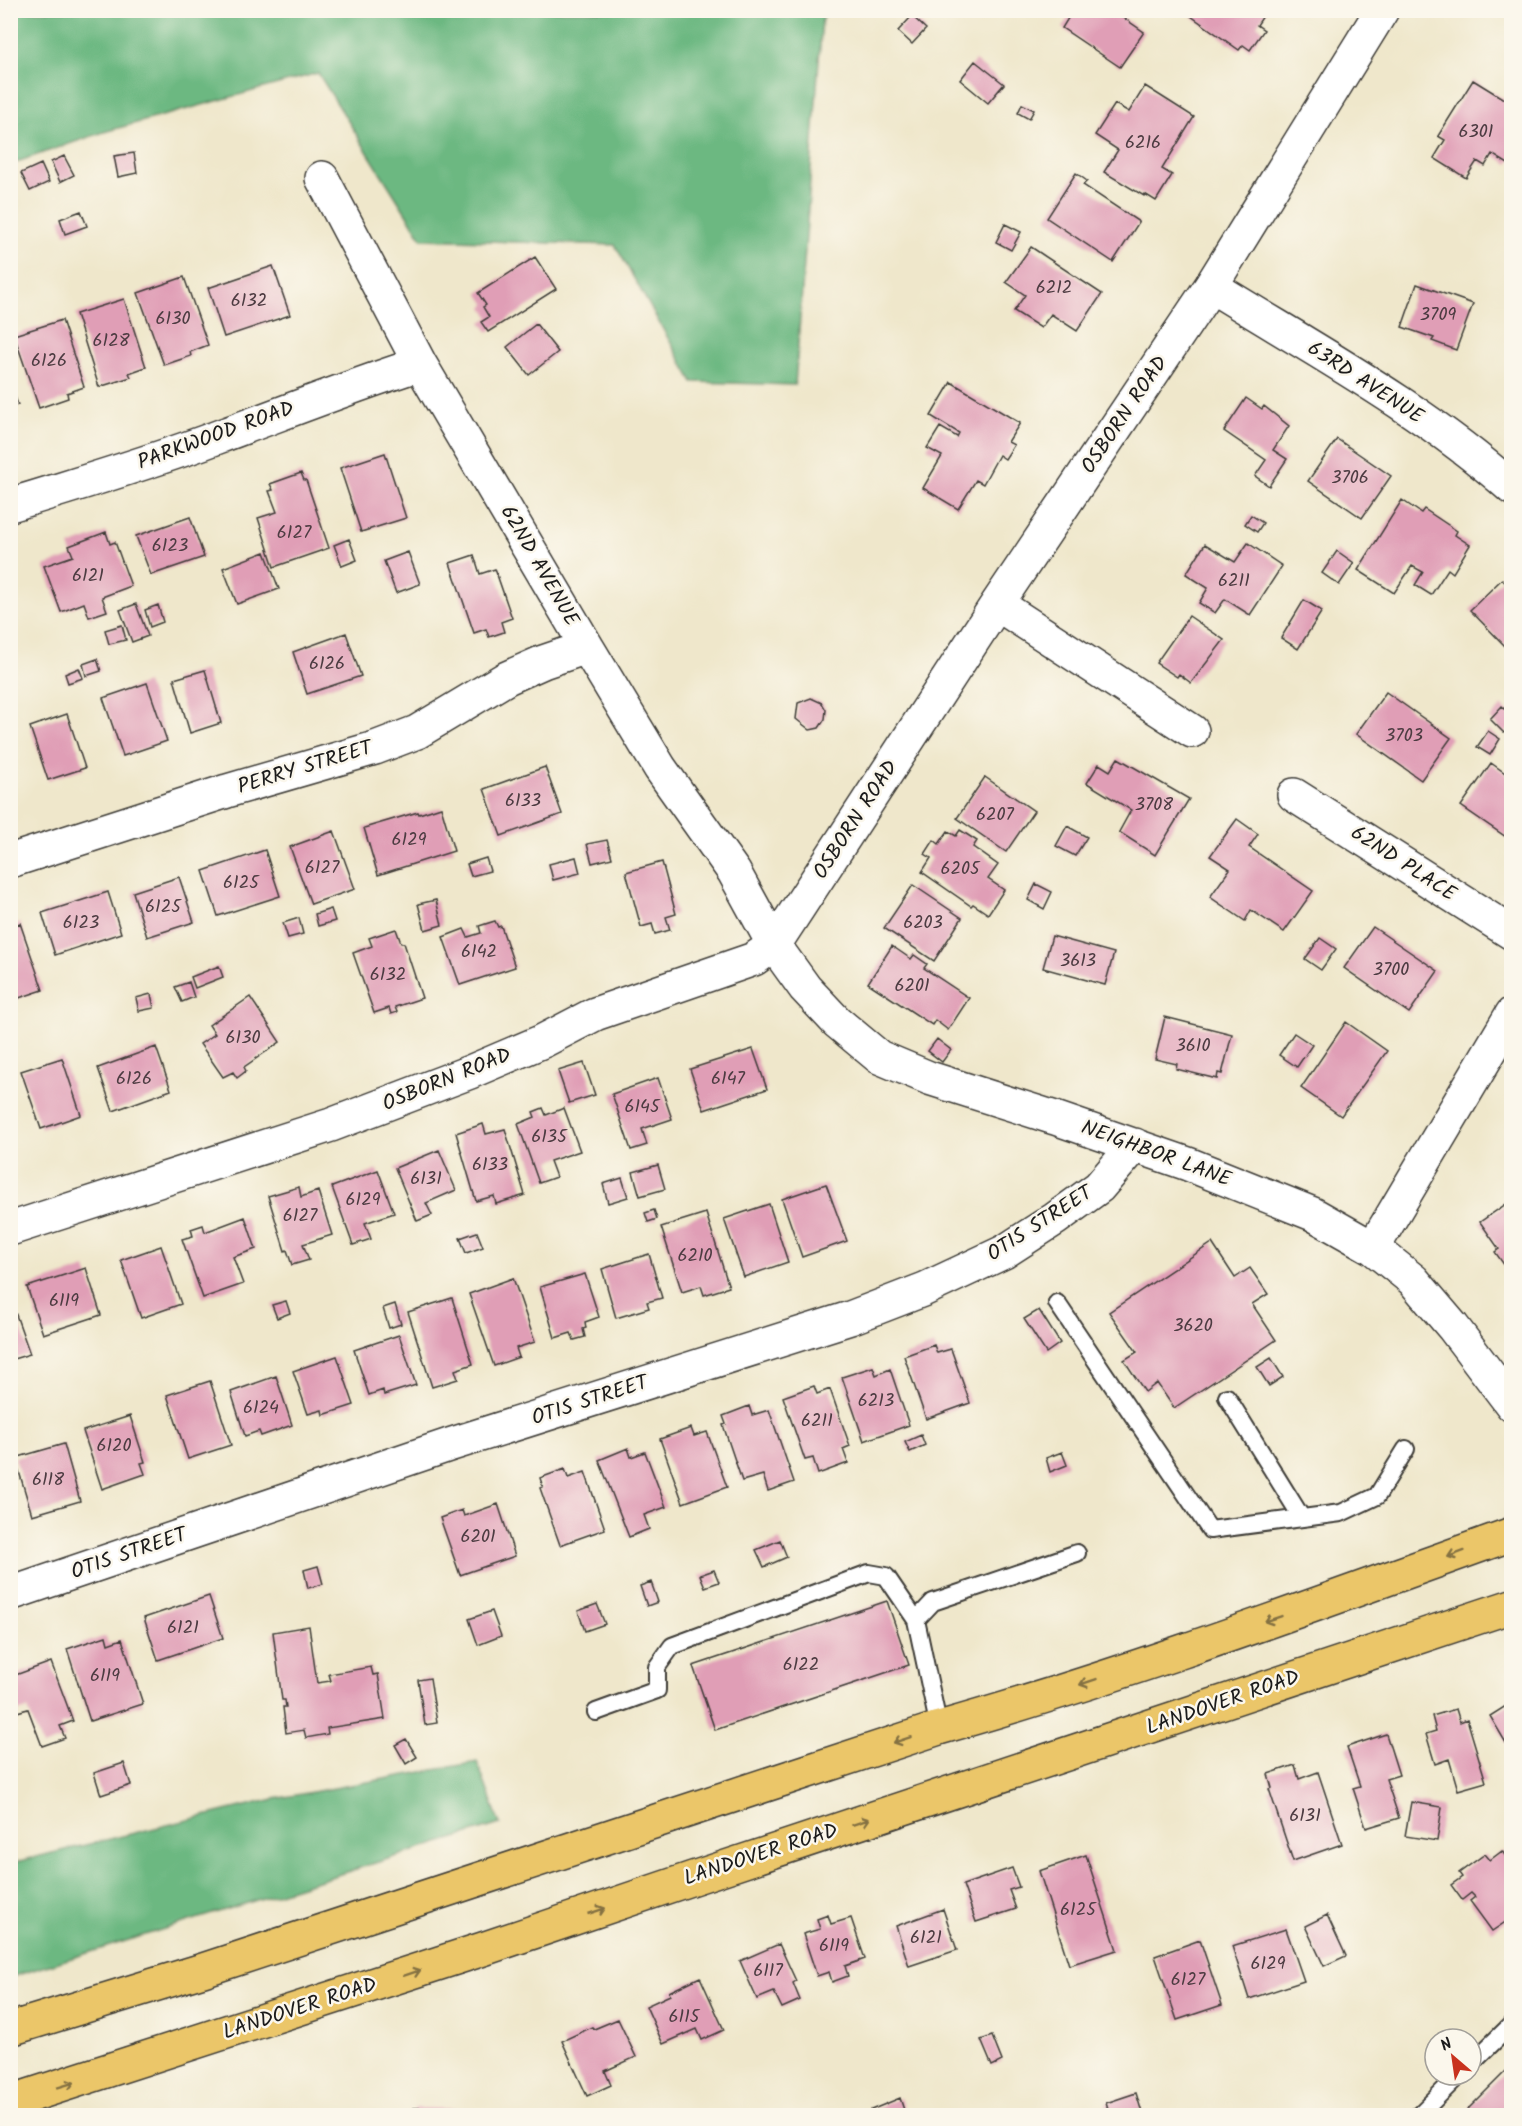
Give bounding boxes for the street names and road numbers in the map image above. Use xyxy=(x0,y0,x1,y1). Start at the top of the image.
street label: 63RD AVENUE xyxy=(1300,333,1430,433)
street label: OSBORN ROAD xyxy=(1073,349,1177,481)
street label: PARKWOOD ROAD xyxy=(133,392,299,480)
street label: 62ND AVENUE xyxy=(491,499,587,633)
street label: PERRY STREET xyxy=(234,731,378,804)
street label: OSBORN ROAD xyxy=(805,754,907,886)
street label: 62ND PLACE xyxy=(1343,817,1463,911)
street label: OSBORN ROAD xyxy=(377,1039,517,1121)
street label: NEIGHBOR LANE xyxy=(1076,1112,1236,1197)
street label: OTIS STREET xyxy=(980,1176,1101,1271)
street label: OTIS STREET xyxy=(528,1366,654,1435)
street label: OTIS STREET xyxy=(67,1518,193,1589)
street label: LANDOVER ROAD xyxy=(1142,1661,1304,1745)
street label: LANDOVER ROAD xyxy=(680,1815,842,1895)
street label: LANDOVER ROAD xyxy=(219,1969,381,2049)

